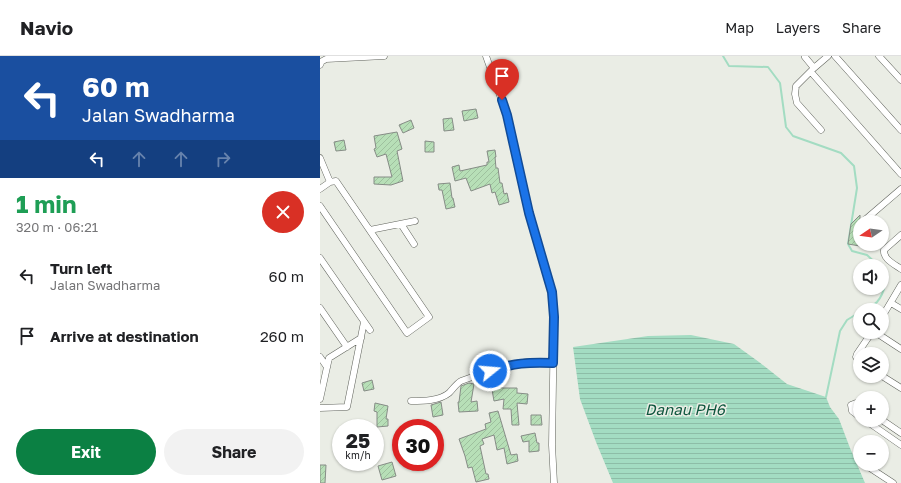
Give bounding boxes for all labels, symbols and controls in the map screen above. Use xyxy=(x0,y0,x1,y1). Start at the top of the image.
text: Navio xyxy=(20,16,73,39)
text: Map xyxy=(725,19,754,36)
text: Layers xyxy=(776,19,820,36)
text: Share xyxy=(842,19,881,36)
pin xyxy=(485,59,519,100)
icon: arrive xyxy=(491,65,513,87)
text: 60 m xyxy=(82,70,149,103)
icon: left xyxy=(16,72,68,124)
text: Jalan Swadharma xyxy=(82,104,235,126)
icon: left xyxy=(86,148,108,170)
icon: ahead xyxy=(128,148,150,170)
icon: ahead xyxy=(170,148,192,170)
icon: right xyxy=(212,148,234,170)
text: 1 min xyxy=(16,189,76,218)
button: close xyxy=(262,191,304,233)
north arrow xyxy=(853,215,889,251)
map controls xyxy=(853,215,889,471)
text: 320 m · 06:21 xyxy=(16,219,98,235)
text: Turn left xyxy=(50,259,112,277)
button: sound xyxy=(853,259,889,295)
icon: left xyxy=(16,265,38,287)
text: 60 m xyxy=(269,267,304,285)
text: Jalan Swadharma xyxy=(50,277,160,293)
button: search xyxy=(853,303,889,339)
icon: arrive xyxy=(16,325,38,347)
text: Arrive at destination xyxy=(50,327,199,345)
text: 260 m xyxy=(260,327,304,345)
button: layers xyxy=(853,347,889,383)
position arrow xyxy=(469,350,511,392)
button: + xyxy=(853,391,889,427)
water label: Danau PH6 xyxy=(645,400,727,418)
speed limit sign: 30 xyxy=(392,419,444,471)
text: 25 xyxy=(346,428,370,452)
button: Exit xyxy=(16,429,156,475)
button: Share xyxy=(164,429,304,475)
button: − xyxy=(853,435,889,471)
text: km/h xyxy=(345,449,371,461)

